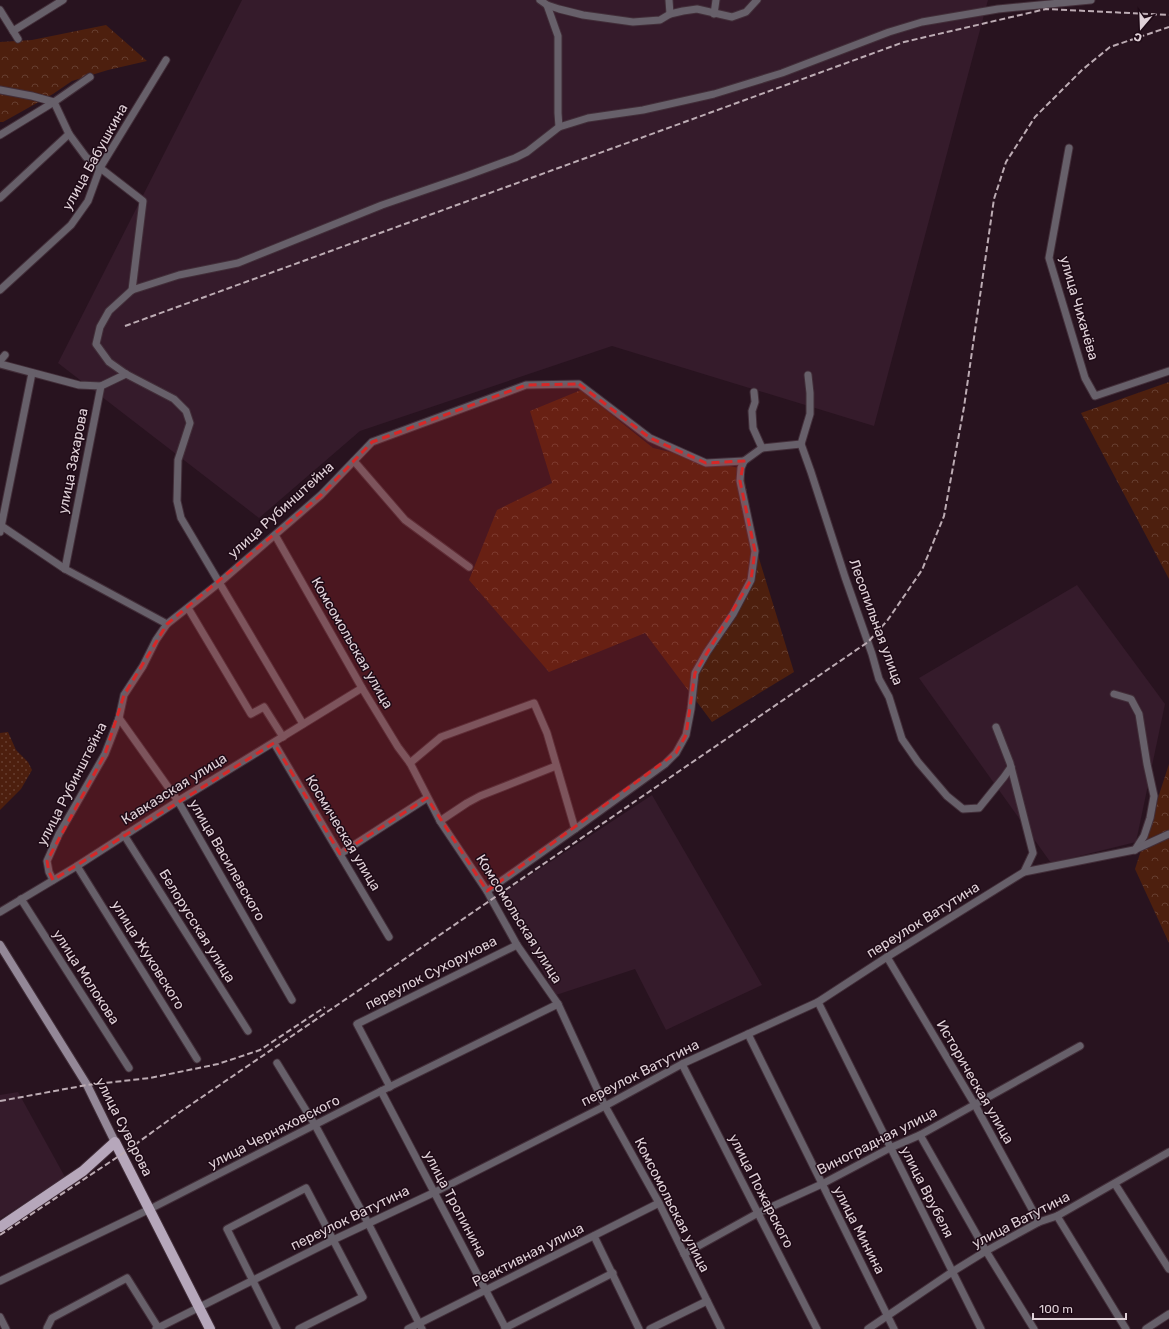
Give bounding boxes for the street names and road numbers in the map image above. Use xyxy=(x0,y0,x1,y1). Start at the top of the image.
street label: улица Бабушкина xyxy=(59,101,131,213)
street label: улица Чихачёва xyxy=(1056,254,1102,362)
street label: улица Захарова xyxy=(54,407,92,515)
street label: улица Рубинштейна xyxy=(225,458,337,562)
street label: Лесопильная улица xyxy=(845,557,907,687)
street label: Комсомольская улица xyxy=(307,574,397,712)
street label: улица Рубинштейна xyxy=(33,719,111,849)
street label: Кавказская улица xyxy=(118,750,230,828)
street label: Космическая улица xyxy=(302,772,384,894)
street label: улица Василевского xyxy=(185,796,269,924)
street label: Комсомольская улица xyxy=(472,851,566,987)
street label: Белорусская улица xyxy=(155,866,239,986)
street label: переулок Ватутина xyxy=(863,878,983,962)
street label: улица Жуковского xyxy=(108,897,188,1013)
street label: улица Молокова xyxy=(49,926,123,1028)
street label: переулок Сухорукова xyxy=(362,932,500,1014)
street label: Историческая улица xyxy=(933,1017,1017,1147)
street label: переулок Ватутина xyxy=(578,1036,702,1110)
street label: улица Суворова xyxy=(92,1075,156,1179)
street label: улица Черняховского xyxy=(205,1091,343,1173)
street label: Виноградная улица xyxy=(814,1103,940,1179)
street label: улица Пожарского xyxy=(725,1131,797,1251)
street label: Комсомольская улица xyxy=(631,1135,713,1275)
street label: улица Врубеля xyxy=(897,1143,957,1241)
street label: улица Тропинина xyxy=(420,1148,490,1260)
street label: переулок Ватутина xyxy=(288,1182,412,1254)
street label: улица Минина xyxy=(829,1183,889,1277)
street label: улица Ватутина xyxy=(969,1188,1073,1252)
street label: Реактивная улица xyxy=(469,1219,587,1291)

